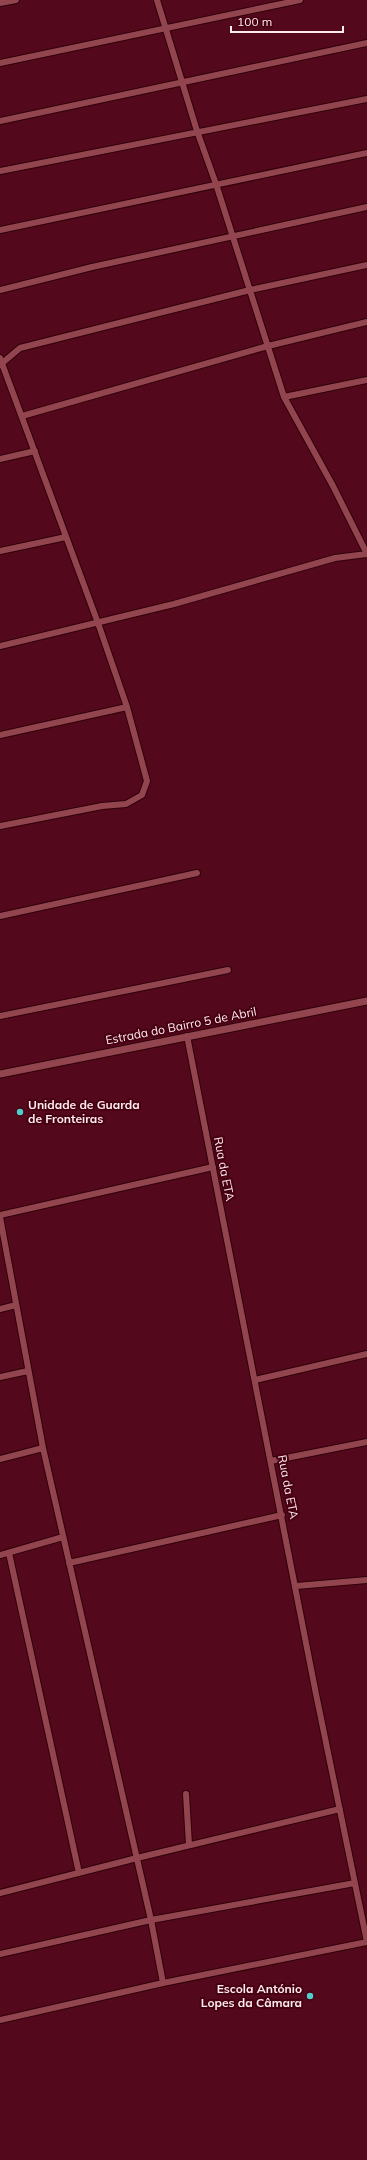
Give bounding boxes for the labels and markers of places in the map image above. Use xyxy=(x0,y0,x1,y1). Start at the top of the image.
place label: Unidade de Guarda de Fronteiras xyxy=(28,1097,140,1126)
marker: Unidade de Guarda de Fronteiras xyxy=(15,1107,25,1117)
place label: Escola António Lopes da Câmara xyxy=(201,1981,302,2010)
marker: Escola António Lopes da Câmara xyxy=(305,1991,315,2001)

